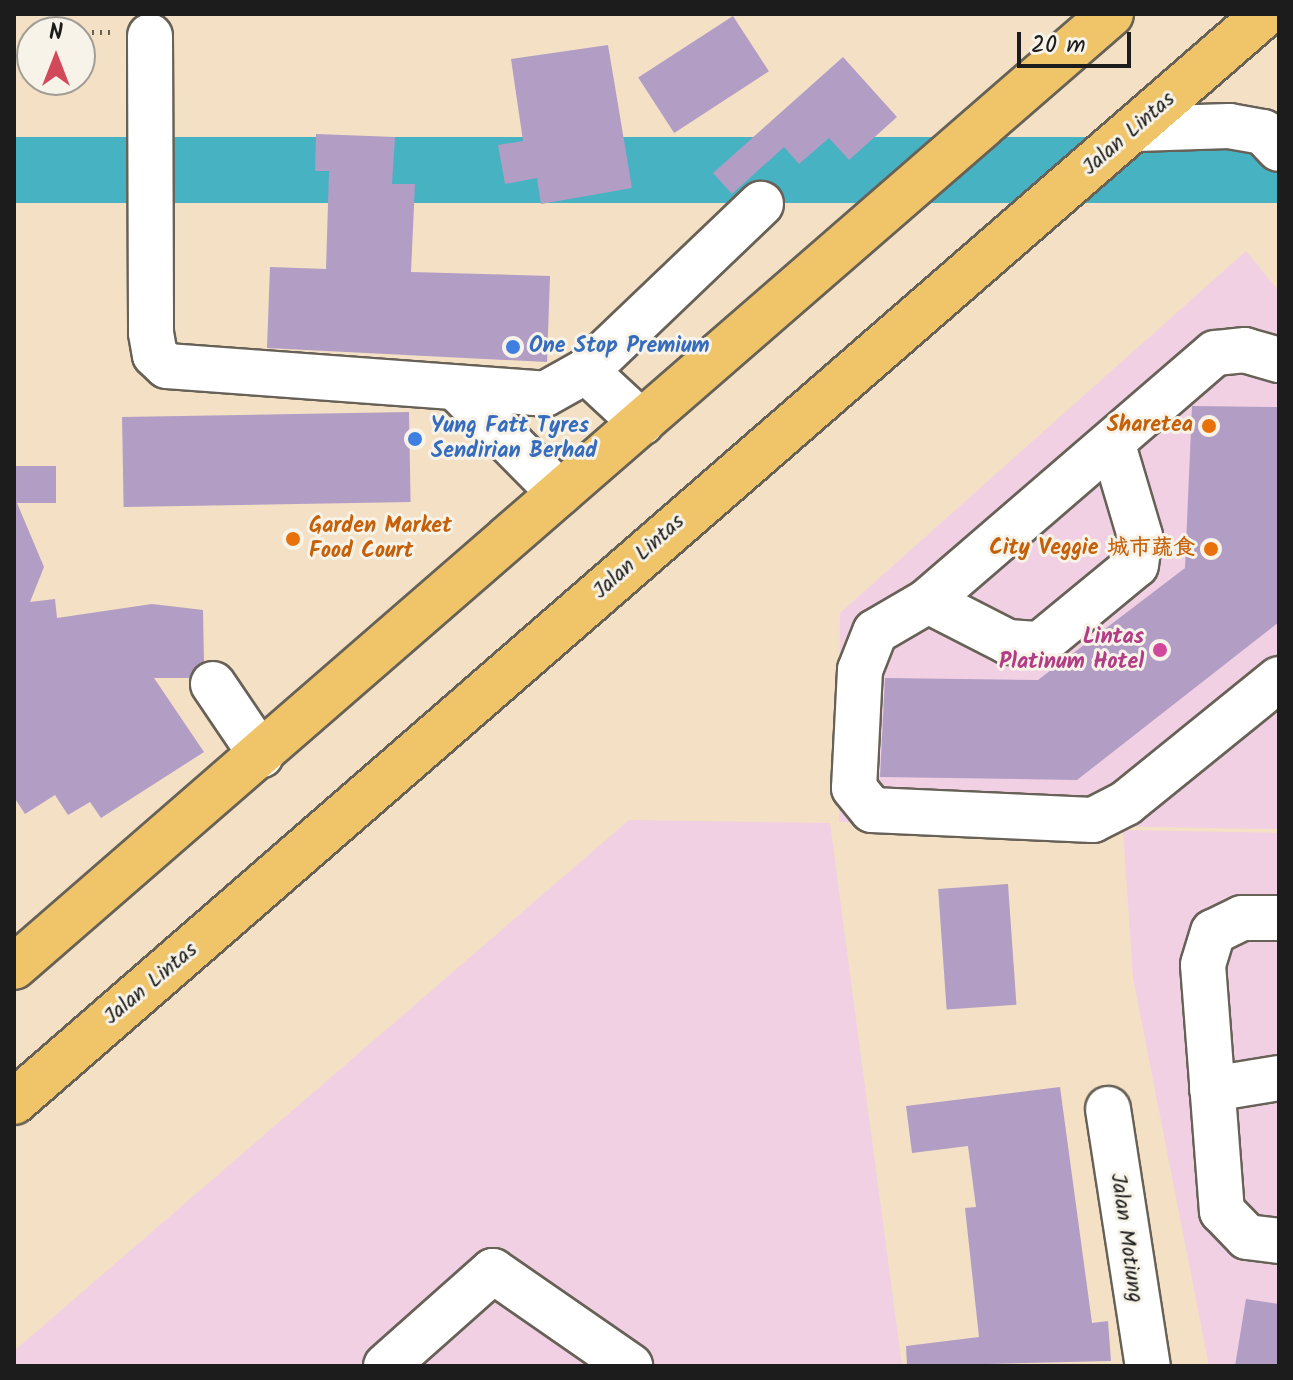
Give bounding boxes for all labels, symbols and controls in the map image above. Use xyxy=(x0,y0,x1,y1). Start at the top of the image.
north arrow xyxy=(16,16,96,96)
text: N xyxy=(49,16,63,51)
scale bar xyxy=(1021,16,1135,66)
text: 20 m xyxy=(1031,26,1086,65)
street label: Jalan Lintas xyxy=(1077,87,1181,181)
place label: One Stop Premium xyxy=(529,334,710,360)
marker: One Stop Premium xyxy=(504,338,522,356)
place label: Yung Fatt Tyres Sendirian Berhad xyxy=(431,413,597,464)
place label: Sharetea xyxy=(1107,413,1193,439)
marker: Sharetea xyxy=(1200,417,1218,435)
marker: Yung Fatt Tyres Sendirian Berhad xyxy=(406,430,424,448)
street label: Jalan Lintas xyxy=(588,509,690,605)
place label: Garden Market Food Court xyxy=(309,513,452,564)
marker: Garden Market Food Court xyxy=(284,530,302,548)
place label: City Veggie 城市蔬食 xyxy=(989,536,1195,562)
marker: City Veggie 城市蔬食 xyxy=(1202,540,1220,558)
place label: Lintas Platinum Hotel xyxy=(999,624,1144,676)
marker: Lintas Platinum Hotel xyxy=(1151,641,1169,659)
street label: Jalan Lintas xyxy=(99,937,203,1031)
street label: Jalan Motiung xyxy=(1104,1171,1148,1305)

